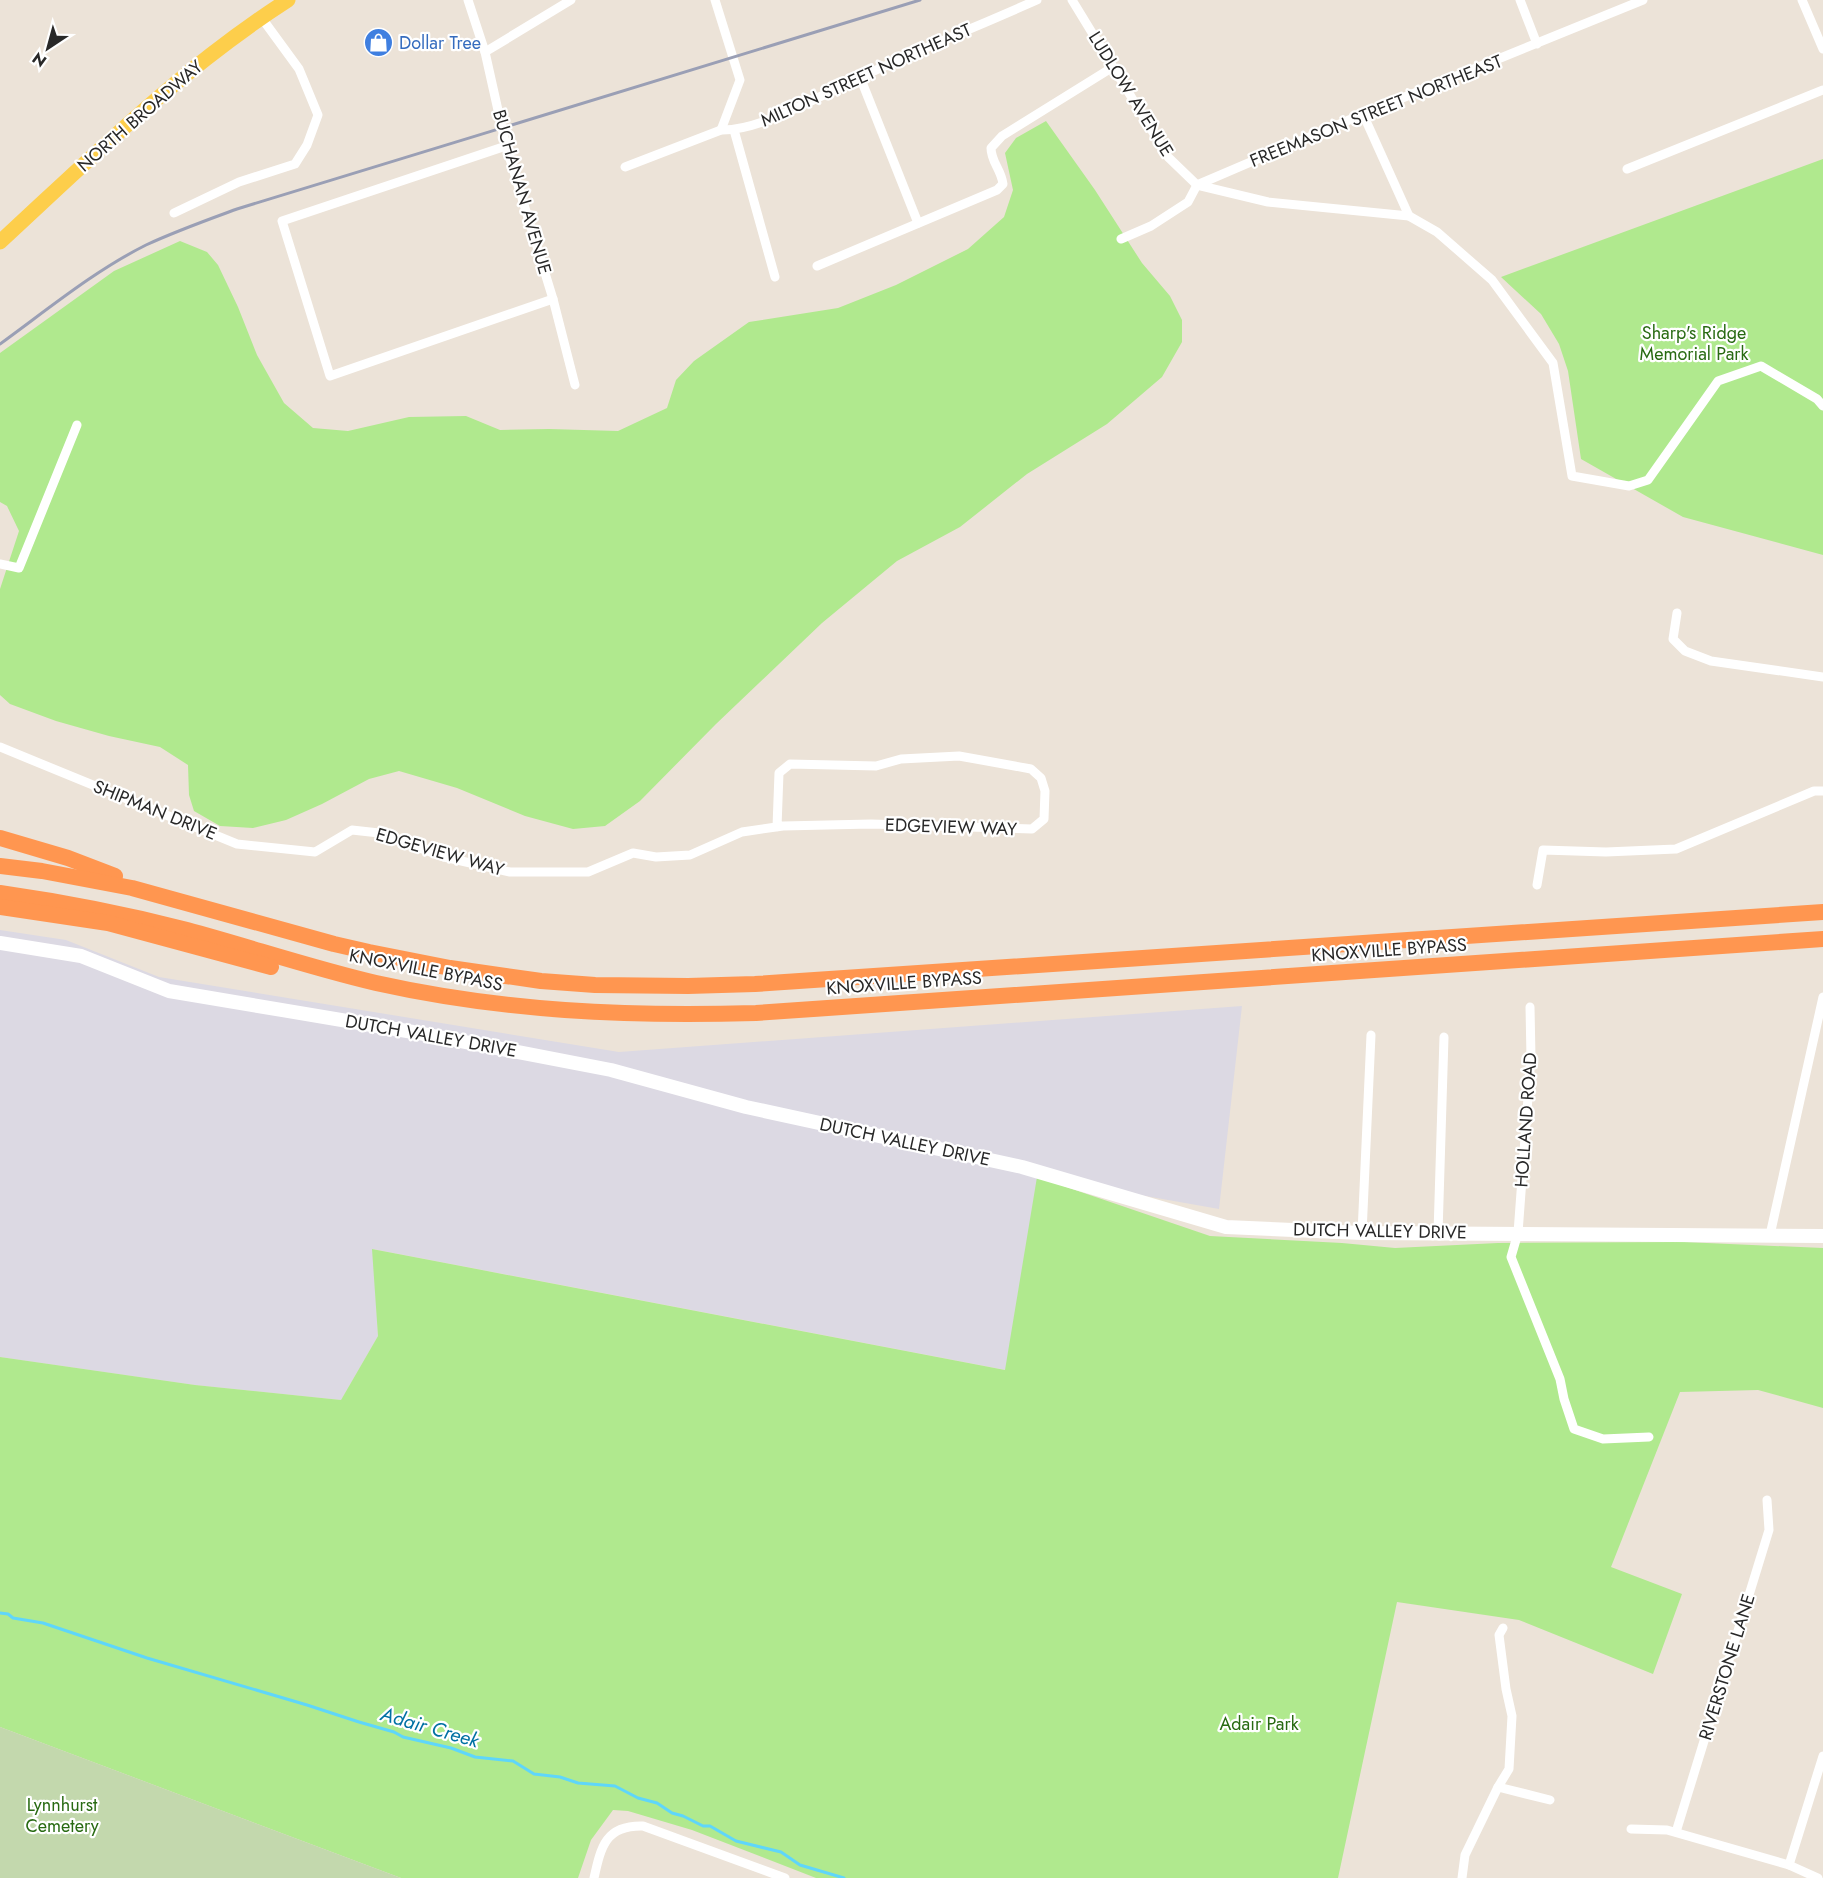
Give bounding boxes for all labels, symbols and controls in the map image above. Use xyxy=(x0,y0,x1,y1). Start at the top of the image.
street label: MILTON STREET NORTHEAST xyxy=(756,16,976,133)
north arrow xyxy=(18,18,78,78)
street label: LUDLOW AVENUE xyxy=(1082,26,1180,162)
shop icon: Dollar Tree xyxy=(362,27,394,59)
place label: Dollar Tree xyxy=(399,30,481,56)
text: N xyxy=(28,47,51,73)
street label: FREEMASON STREET NORTHEAST xyxy=(1246,48,1507,174)
street label: NORTH BROADWAY xyxy=(71,53,209,178)
street label: BUCHANAN AVENUE xyxy=(486,106,558,278)
park label: Sharp's Ridge Memorial Park xyxy=(1640,320,1748,367)
street label: SHIPMAN DRIVE xyxy=(89,773,221,847)
street label: EDGEVIEW WAY xyxy=(885,812,1018,842)
street label: EDGEVIEW WAY xyxy=(373,821,508,883)
street label: KNOXVILLE BYPASS xyxy=(1310,932,1468,968)
street label: KNOXVILLE BYPASS xyxy=(347,942,505,998)
street label: KNOXVILLE BYPASS xyxy=(825,965,983,1001)
street label: DUTCH VALLEY DRIVE xyxy=(343,1008,519,1064)
street label: HOLLAND ROAD xyxy=(1508,1052,1544,1188)
street label: DUTCH VALLEY DRIVE xyxy=(817,1111,993,1173)
street label: DUTCH VALLEY DRIVE xyxy=(1293,1216,1467,1246)
street label: RIVERSTONE LANE xyxy=(1692,1591,1762,1743)
water label: Adair Creek xyxy=(376,1699,484,1756)
park label: Adair Park xyxy=(1219,1711,1299,1737)
park label: Lynnhurst Cemetery xyxy=(25,1792,99,1839)

